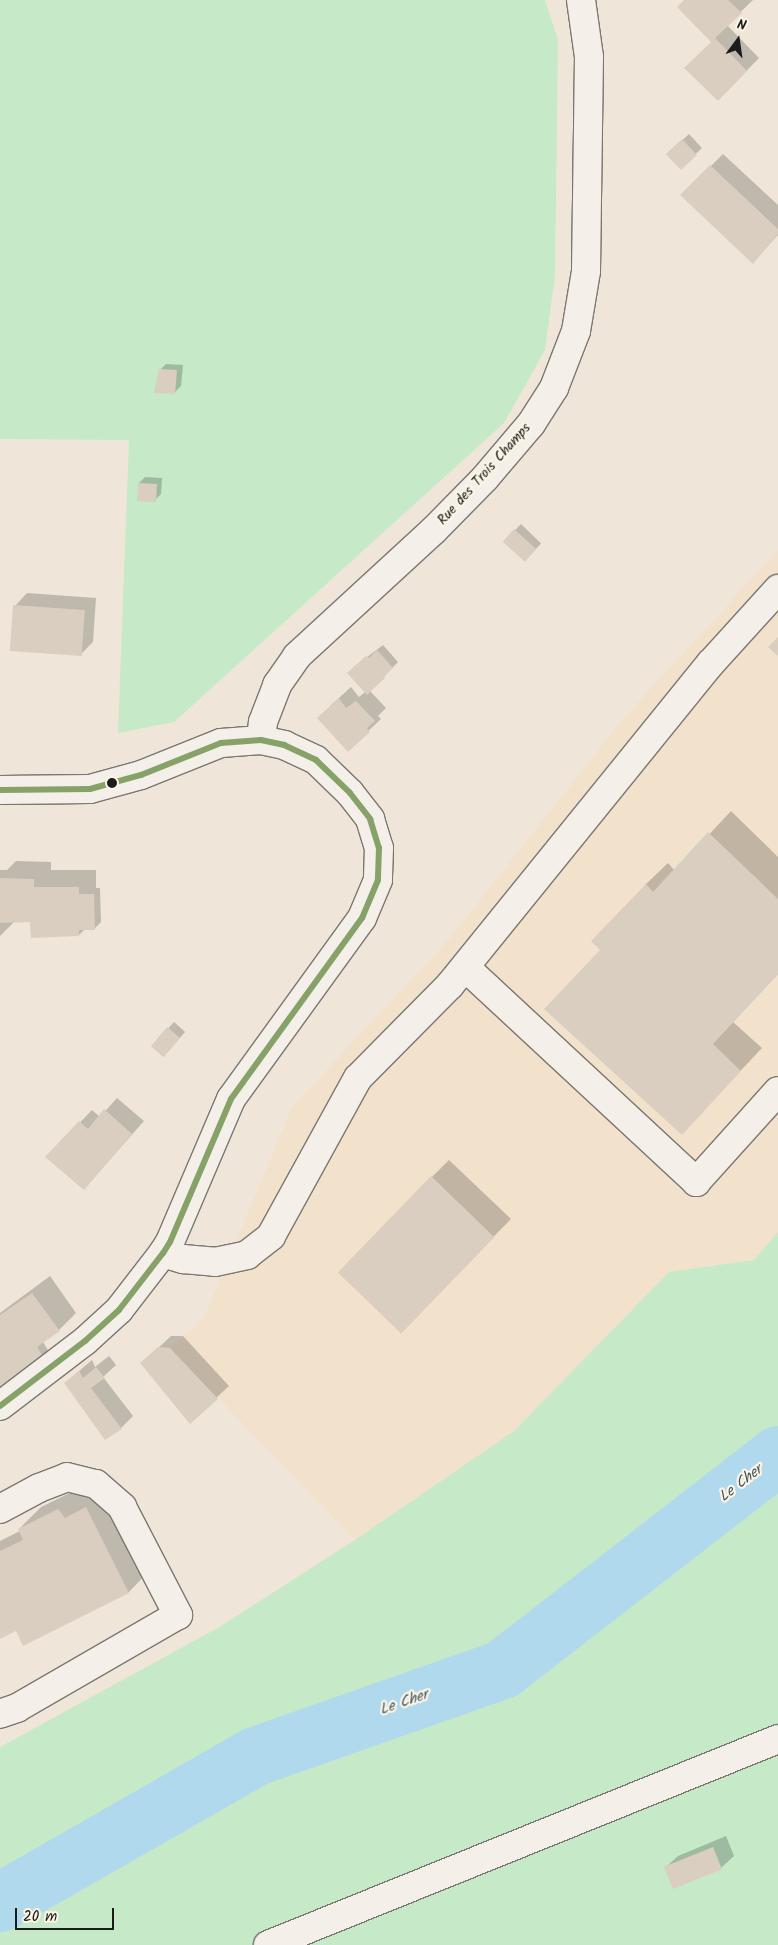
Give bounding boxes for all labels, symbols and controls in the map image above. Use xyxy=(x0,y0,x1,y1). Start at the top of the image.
text: N xyxy=(735,14,749,37)
north arrow xyxy=(713,15,763,65)
street label: Rue des Trois Champs xyxy=(434,420,534,528)
unlabelled marker xyxy=(107,778,117,788)
water label: Le Cher xyxy=(716,1462,766,1506)
water label: Le Cher xyxy=(378,1686,430,1720)
scale bar xyxy=(18,1898,116,1930)
text: 20 m xyxy=(23,1905,57,1929)

